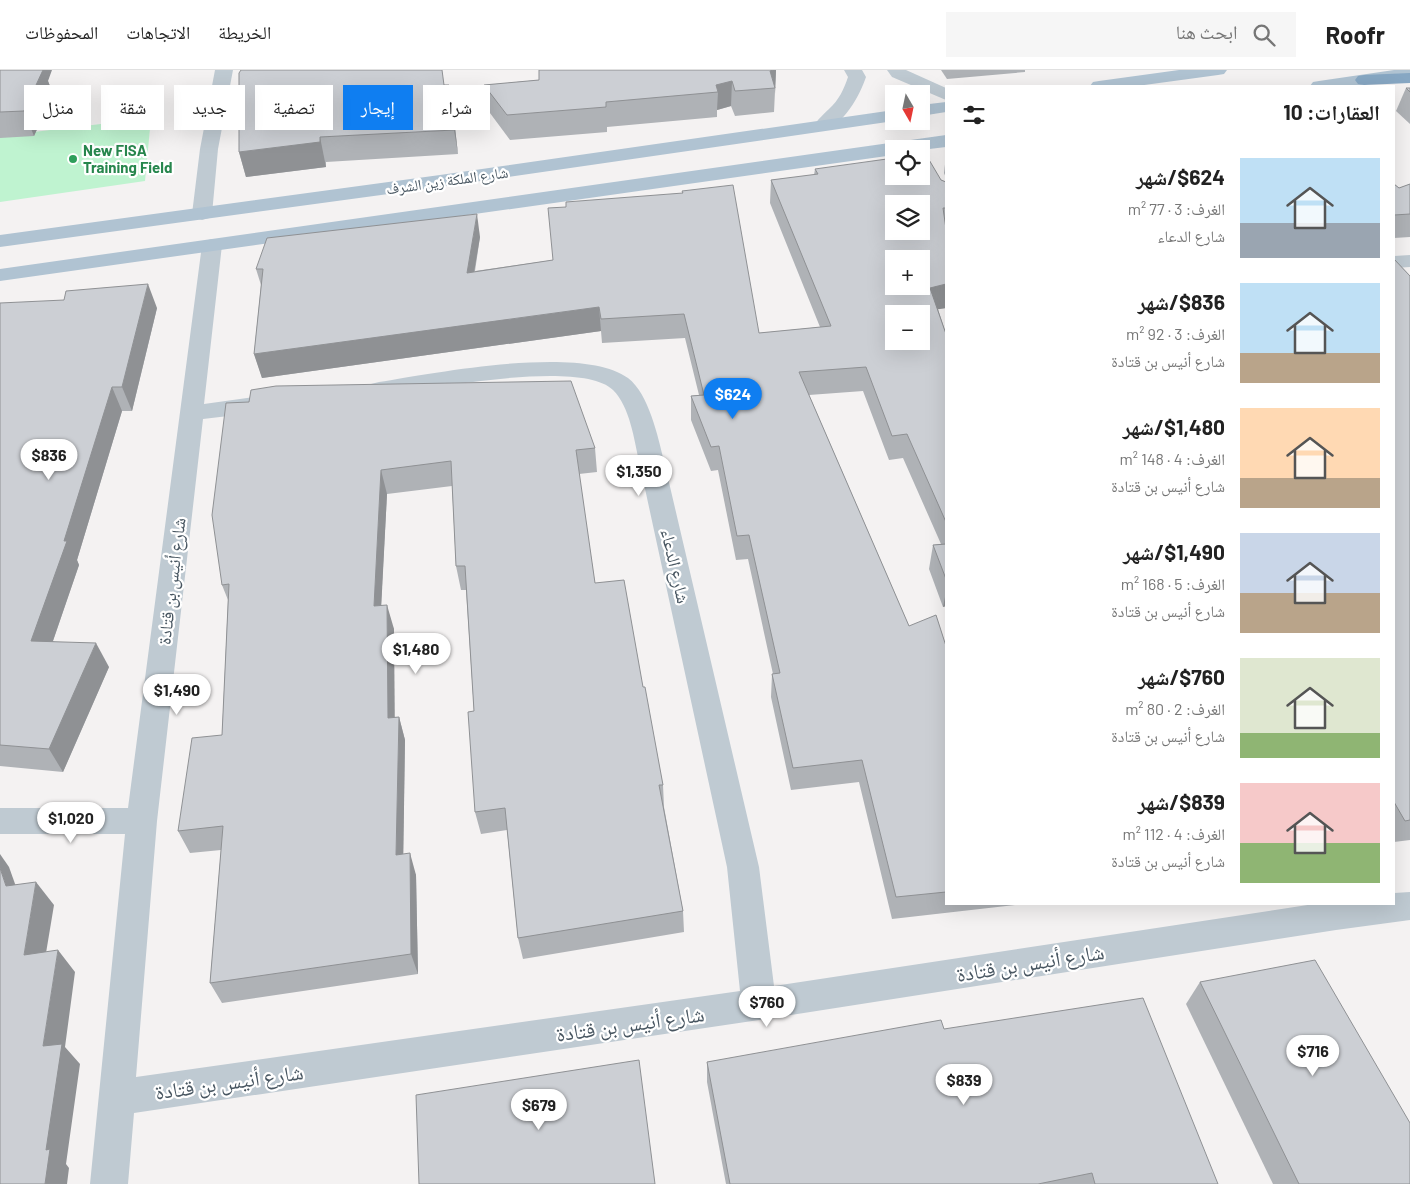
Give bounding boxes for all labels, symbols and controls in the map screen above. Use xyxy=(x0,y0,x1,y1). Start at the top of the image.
search box xyxy=(946,12,1296,57)
text: ابحث هنا xyxy=(1176,20,1238,43)
text: Roofr xyxy=(1326,20,1385,49)
text: المحفوظات xyxy=(25,21,98,43)
text: الاتجاهات xyxy=(126,21,190,43)
text: الخريطة xyxy=(218,21,271,43)
icon: search xyxy=(1250,21,1278,49)
chip: منزل xyxy=(24,85,91,130)
chip: شقة xyxy=(101,85,164,130)
chip: جديد xyxy=(174,85,245,130)
chip: تصفية xyxy=(255,85,333,130)
chip: إيجار xyxy=(343,85,413,130)
chip: شراء xyxy=(423,85,490,130)
north arrow xyxy=(885,85,930,130)
map controls xyxy=(885,85,930,350)
text: العقارات: 10 xyxy=(1283,99,1380,124)
icon: filters xyxy=(960,101,988,129)
button: locate xyxy=(885,140,930,185)
place label: New FISA Training Field xyxy=(83,141,172,176)
marker: New FISA Training Field xyxy=(67,153,79,165)
street label: شارع الملكة زين الشرف xyxy=(385,163,510,199)
text: $624/شهر xyxy=(1136,164,1225,189)
icon: home xyxy=(1280,178,1340,238)
button: layers xyxy=(885,195,930,240)
text: الغرف: 3 · 77 m² xyxy=(1128,199,1225,218)
text: شارع الدعاء xyxy=(1157,226,1225,245)
button: + xyxy=(885,250,930,295)
text: $836/شهر xyxy=(1138,289,1225,314)
icon: home xyxy=(1280,303,1340,363)
button: − xyxy=(885,305,930,350)
text: الغرف: 3 · 92 m² xyxy=(1126,324,1225,343)
text: شارع أنيس بن قتادة xyxy=(1111,351,1225,370)
pin: $624 xyxy=(703,378,763,420)
text: $624 xyxy=(715,384,751,403)
text: $1,480/شهر xyxy=(1123,414,1225,439)
icon: home xyxy=(1280,428,1340,488)
pin: $836 xyxy=(19,438,79,481)
text: $836 xyxy=(31,445,67,464)
text: الغرف: 4 · 148 m² xyxy=(1120,449,1225,468)
pin: $1,350 xyxy=(598,454,680,497)
text: $1,350 xyxy=(616,461,662,480)
text: شارع أنيس بن قتادة xyxy=(1111,476,1225,495)
street label: شارع أنيس بن قتادة xyxy=(152,516,191,646)
street label: شارع الدعاء xyxy=(656,527,695,606)
text: $1,490/شهر xyxy=(1123,539,1225,564)
icon: home xyxy=(1280,553,1340,613)
text: الغرف: 5 · 168 m² xyxy=(1121,574,1225,593)
text: شارع أنيس بن قتادة xyxy=(1111,601,1225,620)
pin: $1,480 xyxy=(375,632,457,675)
text: $1,480 xyxy=(393,639,439,658)
text: $760/شهر xyxy=(1138,664,1225,689)
pin: $1,490 xyxy=(136,674,218,716)
icon: home xyxy=(1280,678,1340,738)
text: $1,490 xyxy=(154,680,200,699)
text: الغرف: 2 · 80 m² xyxy=(1125,699,1225,718)
text: شارع أنيس بن قتادة xyxy=(1111,726,1225,745)
text: $839/شهر xyxy=(1138,789,1225,814)
pin: $1,020 xyxy=(30,802,112,844)
icon: home xyxy=(1280,803,1340,863)
text: $1,020 xyxy=(48,808,94,827)
text: الغرف: 4 · 112 m² xyxy=(1122,824,1225,843)
text: شارع أنيس بن قتادة xyxy=(1111,851,1225,870)
street label: شارع أنيس بن قتادة xyxy=(954,938,1106,988)
pin: $760 xyxy=(737,986,797,1028)
text: $760 xyxy=(750,992,784,1011)
street label: شارع أنيس بن قتادة xyxy=(554,1000,706,1048)
pin: $716 xyxy=(1283,1034,1343,1077)
text: $716 xyxy=(1297,1041,1329,1060)
street label: شارع أنيس بن قتادة xyxy=(153,1058,305,1106)
pin: $839 xyxy=(934,1064,994,1106)
text: $839 xyxy=(947,1070,981,1089)
pin: $679 xyxy=(509,1088,569,1131)
text: $679 xyxy=(522,1095,556,1114)

